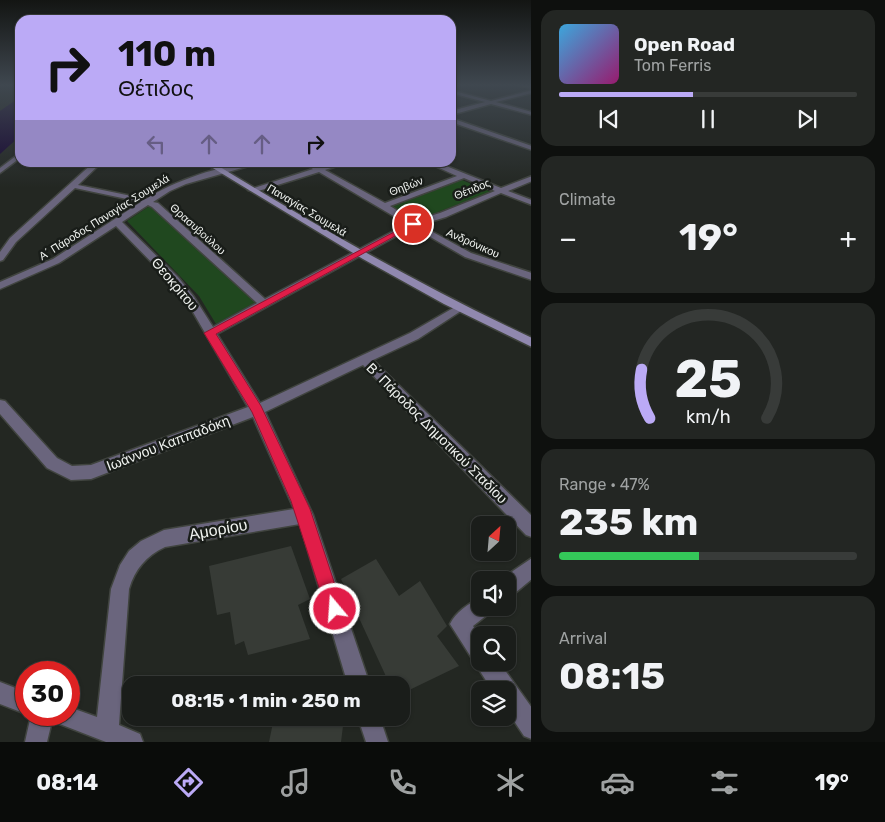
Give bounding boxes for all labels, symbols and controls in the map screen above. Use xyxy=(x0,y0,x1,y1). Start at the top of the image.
text: 110 m xyxy=(118,33,216,75)
text: Open Road xyxy=(634,33,735,56)
icon: right xyxy=(35,35,100,100)
text: Tom Ferris xyxy=(634,56,711,75)
text: Θέτιδος xyxy=(118,75,194,102)
icon: previous xyxy=(595,105,623,133)
icon: pause xyxy=(694,105,722,133)
icon: next xyxy=(793,105,821,133)
icon: left xyxy=(142,130,170,158)
icon: ahead xyxy=(195,130,223,158)
icon: ahead xyxy=(248,130,276,158)
icon: right xyxy=(301,130,329,158)
street label: Α΄ Πάροδος Παναγίας Σουμελά xyxy=(37,172,172,263)
street label: Θηβών xyxy=(387,174,425,199)
street label: Θέτιδος xyxy=(452,176,492,203)
street label: Παναγίας Σουμελά xyxy=(265,182,349,240)
text: Climate xyxy=(559,190,616,209)
street label: Θρασυβούλου xyxy=(167,201,228,258)
pin xyxy=(392,203,434,245)
icon: arrive xyxy=(399,210,427,238)
text: 19° xyxy=(679,214,738,260)
text: − xyxy=(559,222,577,255)
text: + xyxy=(840,222,857,255)
street label: Ανδρόνικου xyxy=(444,226,501,261)
street label: Θεοκρίτου xyxy=(148,254,202,314)
text: 25 xyxy=(674,348,742,410)
street label: Β΄ Πάροδος Δημοτικού Σταδίου xyxy=(363,359,511,507)
text: km/h xyxy=(686,406,730,427)
street label: Ιωάννου Καππαδόκη xyxy=(104,412,232,475)
text: Range · 47% xyxy=(559,475,650,494)
text: 235 km xyxy=(559,499,698,545)
street label: Αμορίου xyxy=(187,515,249,544)
north arrow xyxy=(471,516,516,561)
map controls xyxy=(471,516,516,726)
button: sound xyxy=(471,571,516,616)
position arrow xyxy=(308,582,360,634)
button: search xyxy=(471,626,516,671)
text: Arrival xyxy=(559,629,607,648)
text: 08:15 xyxy=(559,653,665,699)
speed limit sign: 30 xyxy=(15,661,80,726)
button: layers xyxy=(471,681,516,726)
text: 08:15 · 1 min · 250 m xyxy=(171,689,361,712)
icon: directions xyxy=(171,765,206,800)
icon: music xyxy=(278,765,313,800)
icon: phone xyxy=(385,765,420,800)
icon: climate xyxy=(493,765,528,800)
icon: car xyxy=(600,765,635,800)
icon: filters xyxy=(707,765,742,800)
text: 08:14 xyxy=(36,769,98,796)
text: 19° xyxy=(815,769,849,796)

